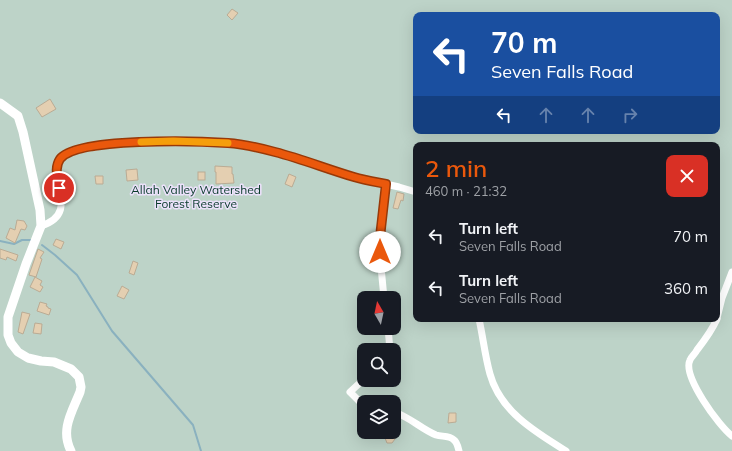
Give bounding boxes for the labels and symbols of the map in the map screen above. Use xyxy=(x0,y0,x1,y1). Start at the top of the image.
pin xyxy=(42,171,76,205)
park label: Allah Valley Watershed Forest Reserve xyxy=(131,182,261,211)
position arrow xyxy=(359,231,401,273)
north arrow xyxy=(357,291,401,335)

